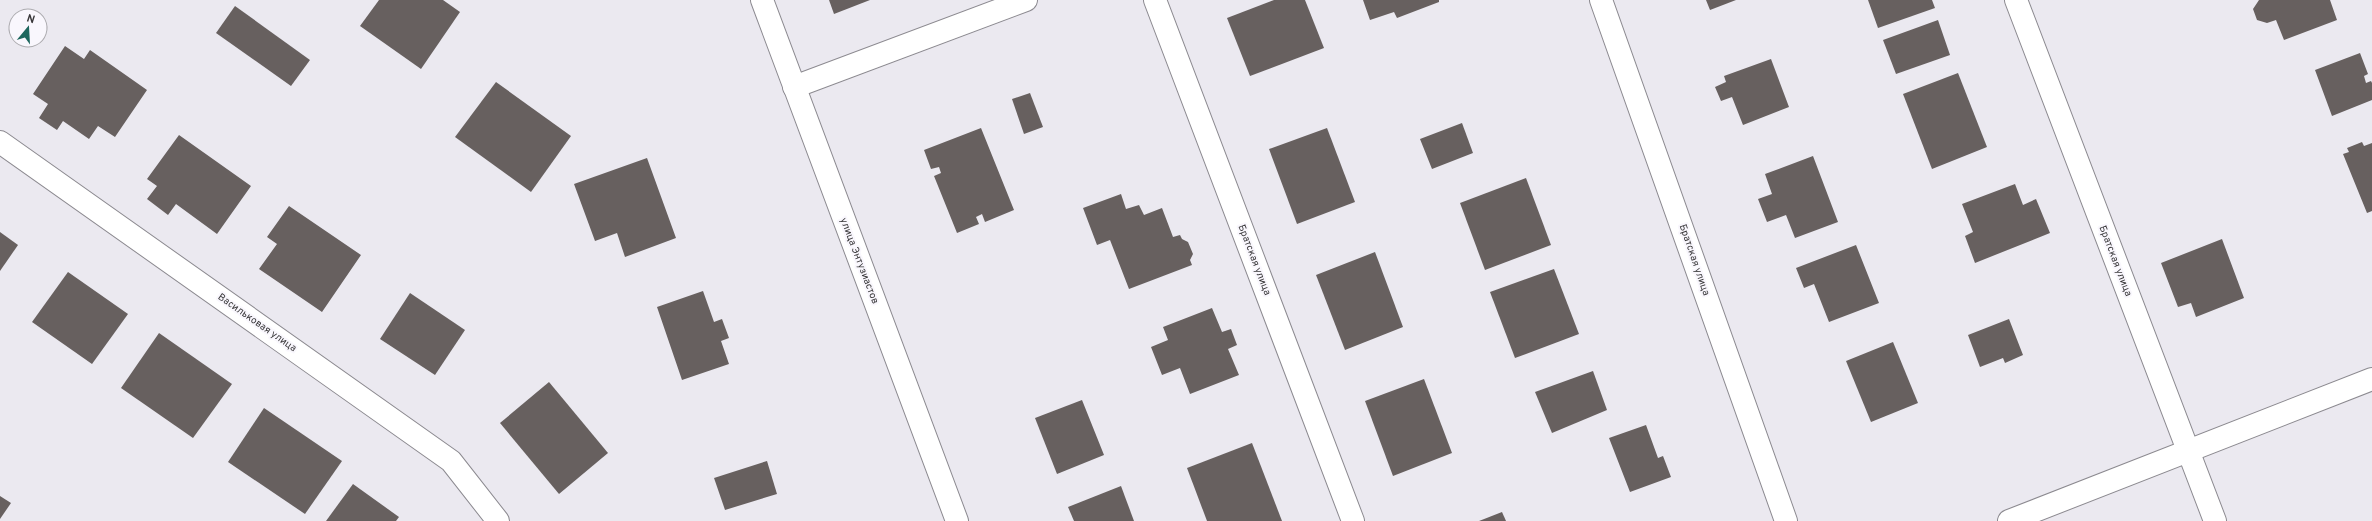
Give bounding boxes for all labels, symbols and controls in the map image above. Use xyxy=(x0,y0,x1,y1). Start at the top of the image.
north arrow xyxy=(8,8,48,48)
text: N xyxy=(25,12,37,27)
street label: улица Энтузиастов xyxy=(837,216,881,306)
street label: Братская улица xyxy=(1676,222,1712,298)
street label: Братская улица xyxy=(1235,223,1273,297)
street label: Братская улица xyxy=(2096,224,2134,298)
street label: Васильковая улица xyxy=(215,291,299,355)

